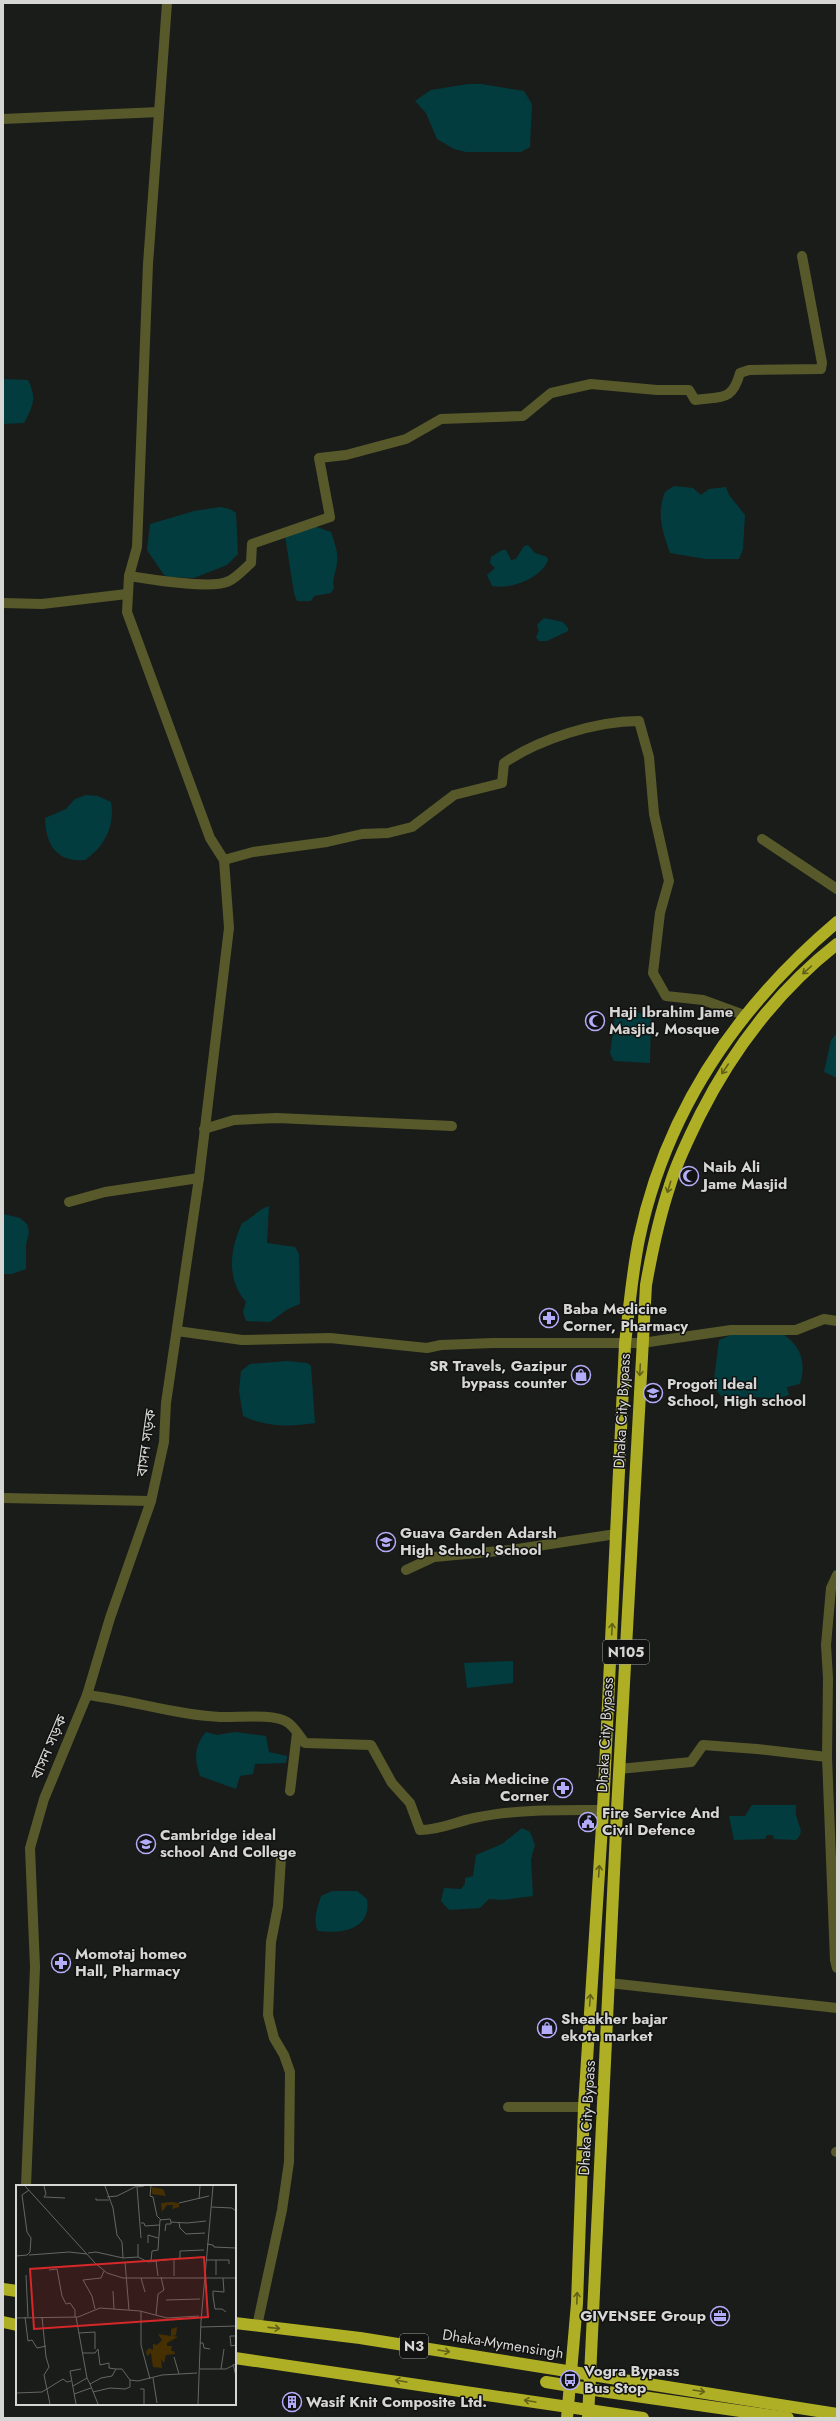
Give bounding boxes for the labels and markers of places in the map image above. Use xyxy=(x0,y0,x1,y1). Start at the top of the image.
place label: Haji Ibrahim Jame Masjid, Mosque xyxy=(609,1001,734,1040)
mosque icon: Haji Ibrahim Jame Masjid, Mosque xyxy=(584,1010,606,1032)
place label: Naib Ali Jame Masjid xyxy=(700,1156,787,1195)
mosque icon: Naib Ali Jame Masjid xyxy=(678,1165,700,1187)
place label: Baba Medicine Corner, Pharmacy xyxy=(563,1298,688,1337)
pharmacy icon: Baba Medicine Corner, Pharmacy xyxy=(538,1307,560,1329)
place label: SR Travels, Gazipur bypass counter xyxy=(429,1355,568,1394)
shop icon: SR Travels, Gazipur bypass counter xyxy=(570,1364,592,1386)
place label: Progoti Ideal School, High school xyxy=(667,1373,806,1412)
school or university icon: Progoti Ideal School, High school xyxy=(642,1382,664,1404)
place label: Guava Garden Adarsh High School, School xyxy=(400,1522,557,1561)
school or university icon: Guava Garden Adarsh High School, School xyxy=(375,1531,397,1553)
place label: Asia Medicine Corner xyxy=(449,1768,550,1807)
pharmacy icon: Asia Medicine Corner xyxy=(552,1777,574,1799)
place label: Fire Service And Civil Defence xyxy=(602,1802,720,1841)
public building icon: Fire Service And Civil Defence xyxy=(577,1811,599,1833)
place label: Cambridge ideal school And College xyxy=(160,1824,297,1863)
school or university icon: Cambridge ideal school And College xyxy=(135,1833,157,1855)
place label: Momotaj homeo Hall, Pharmacy xyxy=(75,1943,187,1982)
pharmacy icon: Momotaj homeo Hall, Pharmacy xyxy=(50,1952,72,1974)
place label: Sheakher bajar ekota market xyxy=(561,2008,669,2047)
shop icon: Sheakher bajar ekota market xyxy=(536,2017,558,2039)
place label: GIVENSEE Group xyxy=(580,2305,706,2327)
office icon: GIVENSEE Group xyxy=(709,2305,731,2327)
place label: Vogra Bypass Bus Stop xyxy=(583,2360,680,2399)
bus stop icon: Vogra Bypass Bus Stop xyxy=(559,2369,581,2391)
building icon: Wasif Knit Composite Ltd. xyxy=(281,2391,303,2413)
place label: Wasif Knit Composite Ltd. xyxy=(306,2391,487,2413)

